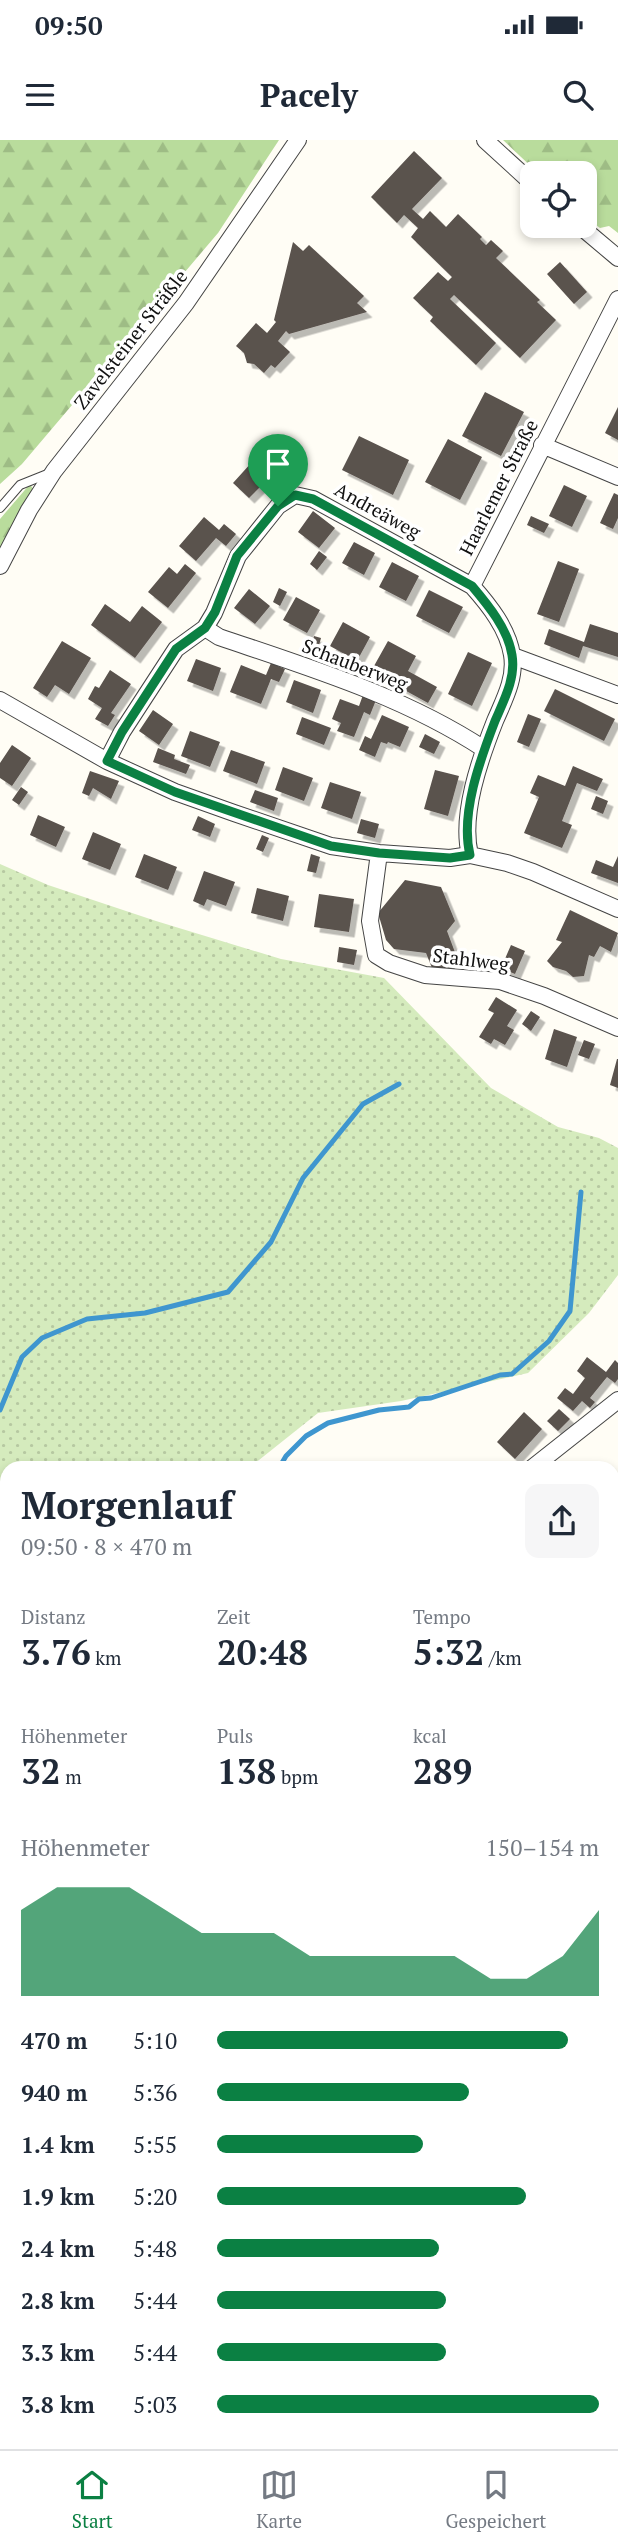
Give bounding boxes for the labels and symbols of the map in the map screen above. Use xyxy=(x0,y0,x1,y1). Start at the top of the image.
street label: Zavelsteiner Sträßle xyxy=(68,264,192,414)
street label: Haarlemer Straße xyxy=(453,415,543,559)
pin xyxy=(248,434,308,506)
street label: Andreäweg xyxy=(331,476,426,544)
street label: Schauberweg xyxy=(299,632,412,696)
street label: Stahlweg xyxy=(431,942,512,976)

